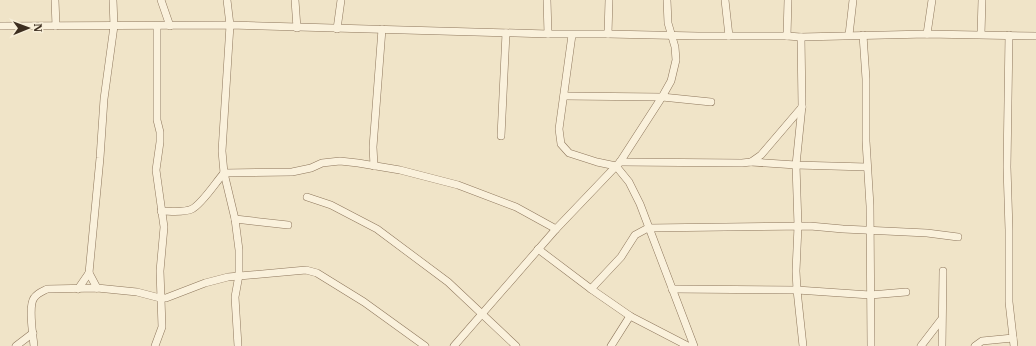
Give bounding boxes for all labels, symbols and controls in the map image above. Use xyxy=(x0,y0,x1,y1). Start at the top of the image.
north arrow xyxy=(8,8,48,48)
text: N xyxy=(31,23,45,33)

